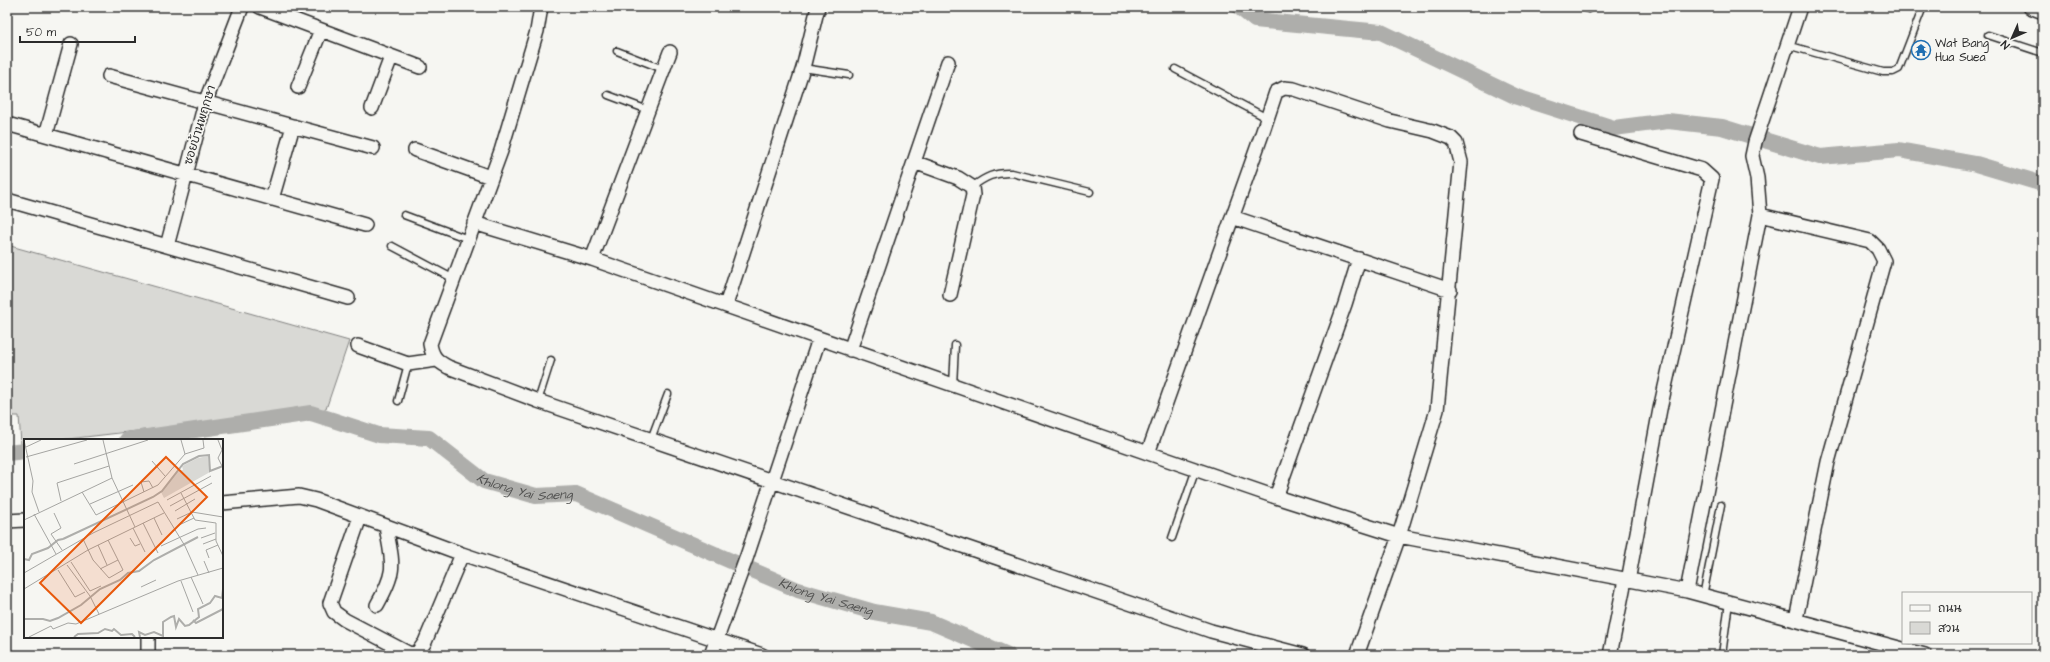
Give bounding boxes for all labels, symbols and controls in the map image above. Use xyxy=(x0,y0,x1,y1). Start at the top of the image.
scale bar xyxy=(20,18,135,44)
north arrow xyxy=(1992,18,2032,58)
text: 50 m xyxy=(26,24,57,41)
place label: Wat Bang Hua Suea xyxy=(1935,35,1989,66)
text: N xyxy=(1997,37,2013,52)
temple icon: Wat Bang Hua Suea xyxy=(1910,39,1932,61)
street label: ซอยบ้านพฤกษา xyxy=(180,83,220,167)
inset map xyxy=(24,439,223,638)
water label: Khlong Yai Saeng xyxy=(473,469,574,505)
water label: Khlong Yai Saeng xyxy=(776,574,876,622)
legend xyxy=(1902,592,2032,644)
text: ถนน xyxy=(1938,600,1962,617)
text: สวน xyxy=(1938,620,1959,637)

